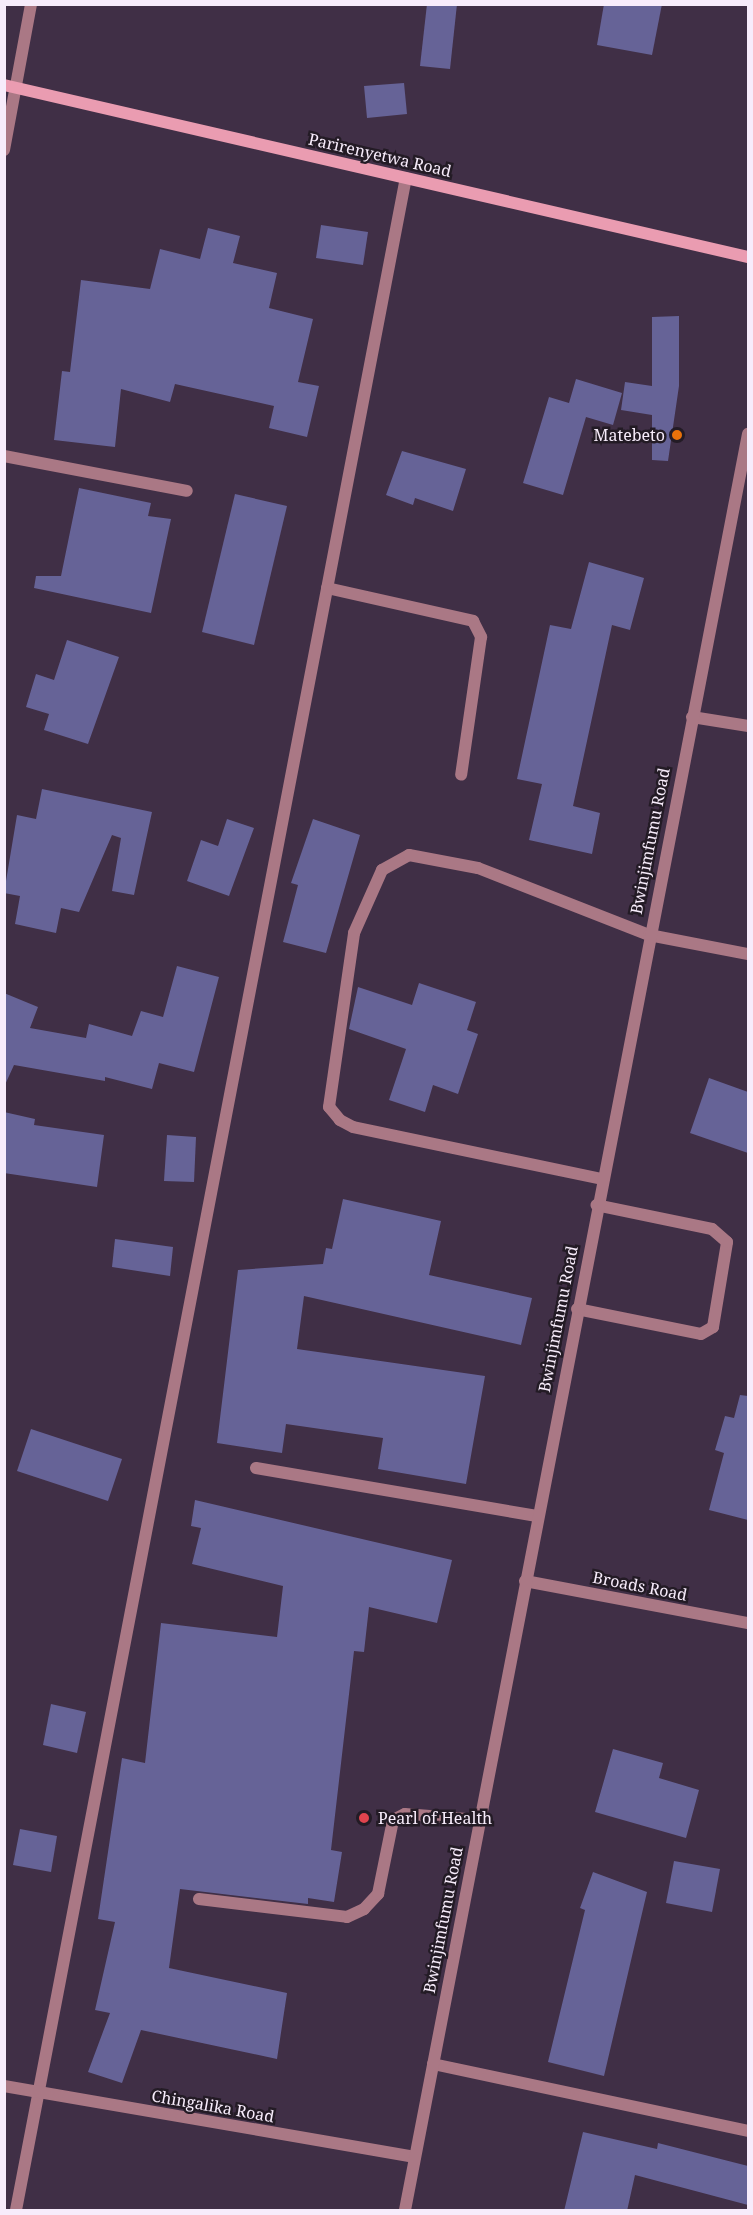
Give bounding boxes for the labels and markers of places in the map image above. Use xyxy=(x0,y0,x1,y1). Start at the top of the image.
place label: Matebeto xyxy=(594,425,665,445)
marker: Matebeto xyxy=(670,428,684,442)
place label: Pearl of Health xyxy=(378,1808,492,1828)
marker: Pearl of Health xyxy=(355,1809,373,1827)

